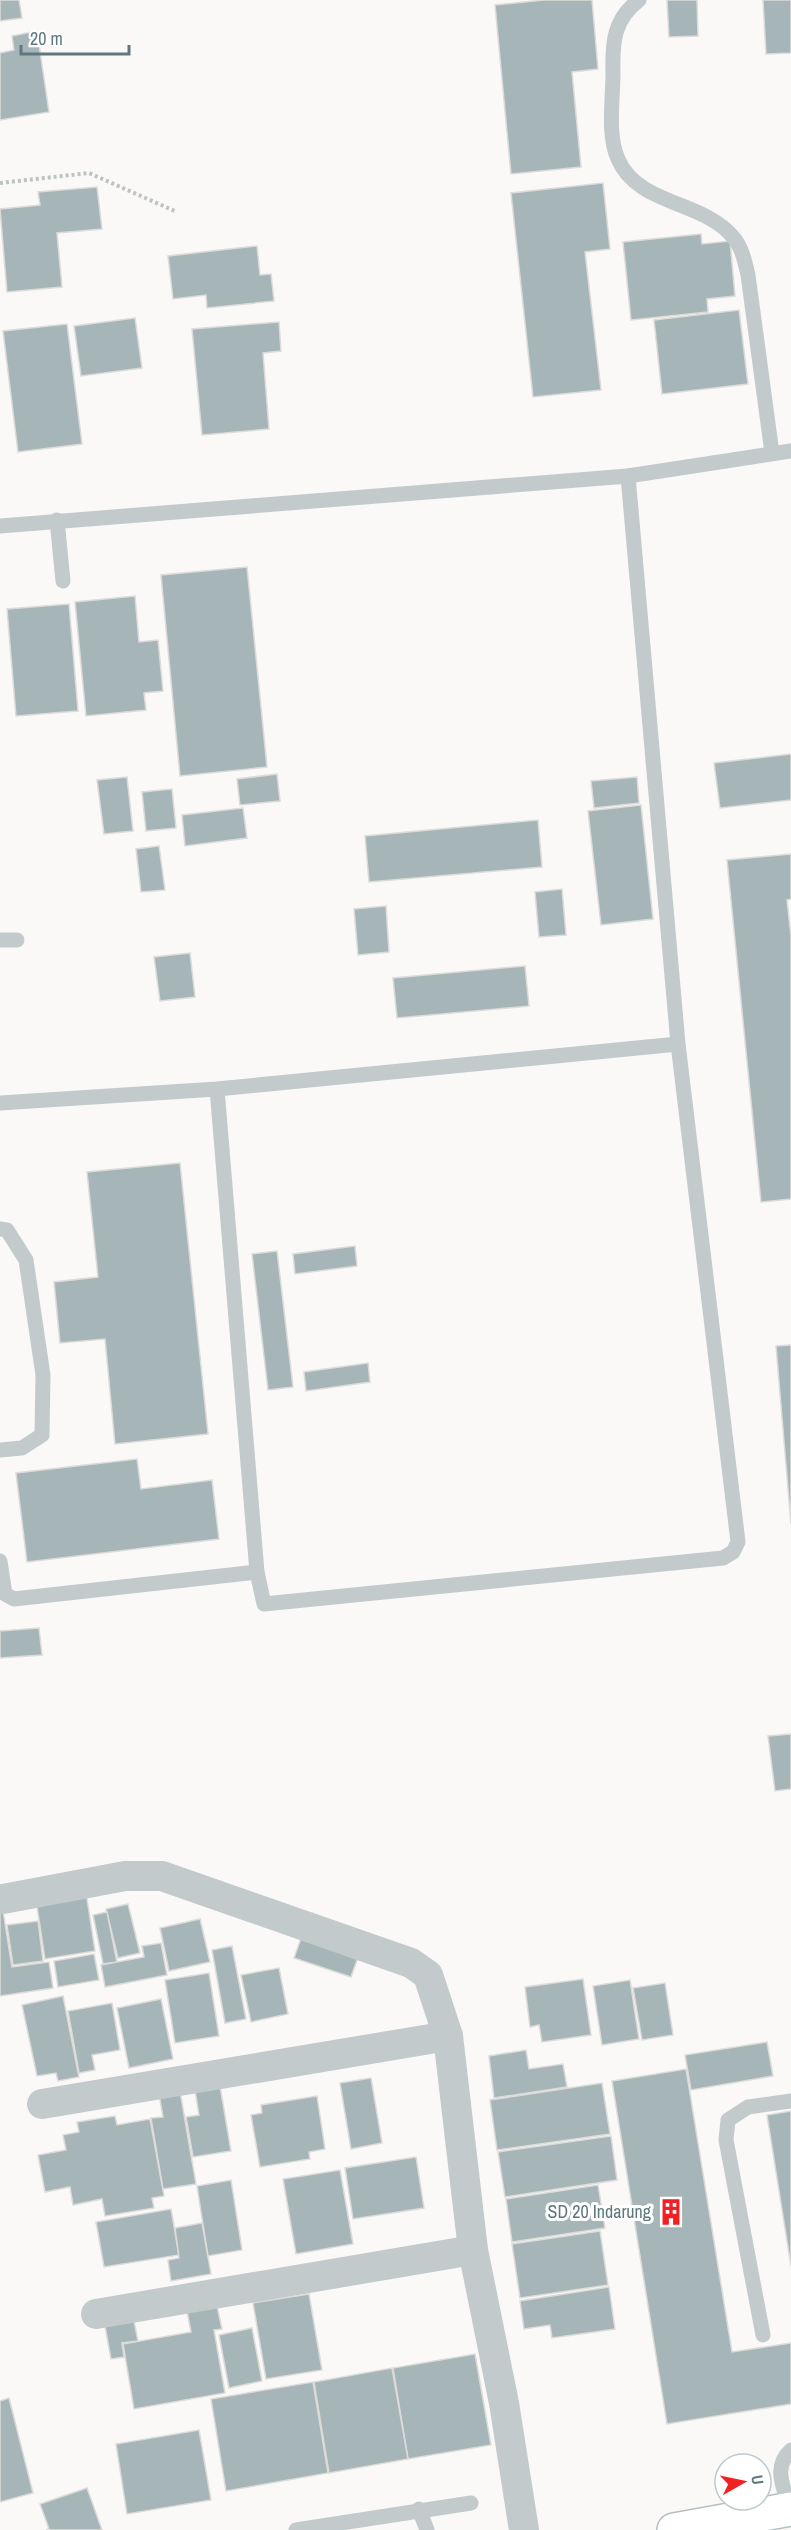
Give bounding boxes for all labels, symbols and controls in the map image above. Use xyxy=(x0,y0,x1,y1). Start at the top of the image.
scale bar xyxy=(21,18,129,56)
text: 20 m xyxy=(30,26,63,51)
building icon: SD 20 Indarung xyxy=(656,2197,686,2227)
place label: SD 20 Indarung xyxy=(548,2199,652,2224)
north arrow xyxy=(713,2452,773,2512)
text: U xyxy=(746,2473,769,2486)

